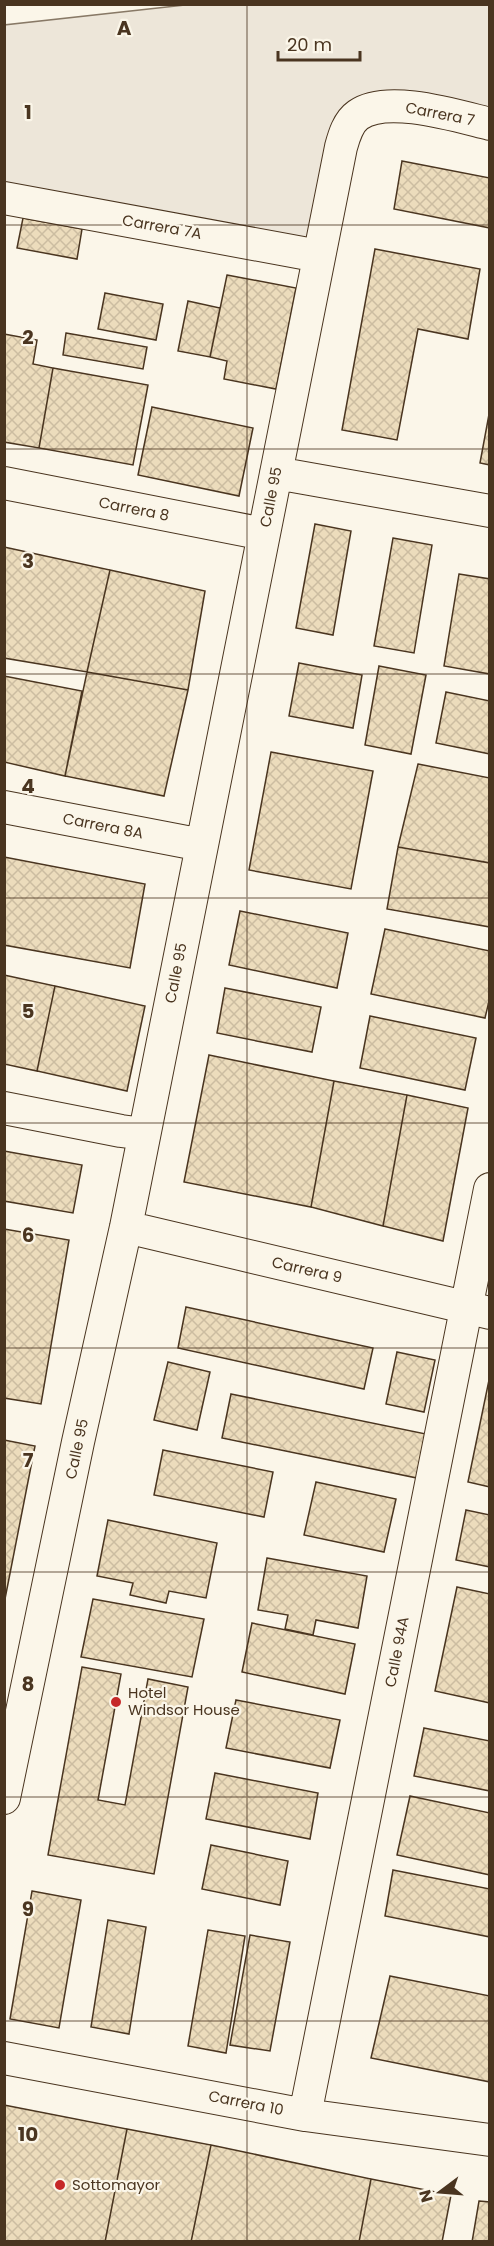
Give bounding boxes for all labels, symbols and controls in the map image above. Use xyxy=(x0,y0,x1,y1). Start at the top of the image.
text: A xyxy=(117,14,132,42)
scale bar xyxy=(278,24,360,62)
text: 20 m xyxy=(287,32,332,57)
street label: Carrera 7 xyxy=(404,97,477,131)
text: 1 xyxy=(24,98,32,126)
street label: Carrera 7A xyxy=(121,209,203,244)
text: 2 xyxy=(22,323,34,351)
street label: Calle 95 xyxy=(254,465,287,529)
street label: Carrera 8 xyxy=(97,491,171,526)
text: 3 xyxy=(22,547,34,575)
text: 4 xyxy=(21,772,35,800)
street label: Carrera 8A xyxy=(61,807,145,844)
street label: Calle 95 xyxy=(159,941,192,1005)
text: 5 xyxy=(22,997,35,1025)
text: 6 xyxy=(22,1221,34,1249)
street label: Carrera 9 xyxy=(270,1251,344,1288)
street label: Calle 95 xyxy=(60,1417,93,1481)
text: 7 xyxy=(23,1446,34,1474)
street label: Calle 94A xyxy=(379,1615,414,1689)
text: 8 xyxy=(22,1670,34,1698)
place label: Hotel Windsor House xyxy=(128,1682,240,1720)
marker: Hotel Windsor House xyxy=(109,1695,123,1709)
text: 9 xyxy=(22,1895,34,1923)
street label: Carrera 10 xyxy=(207,2085,285,2120)
text: 10 xyxy=(18,2120,38,2148)
north arrow xyxy=(410,2162,470,2222)
place label: Sottomayor xyxy=(72,2174,161,2195)
marker: Sottomayor xyxy=(53,2178,67,2192)
text: N xyxy=(413,2187,439,2205)

